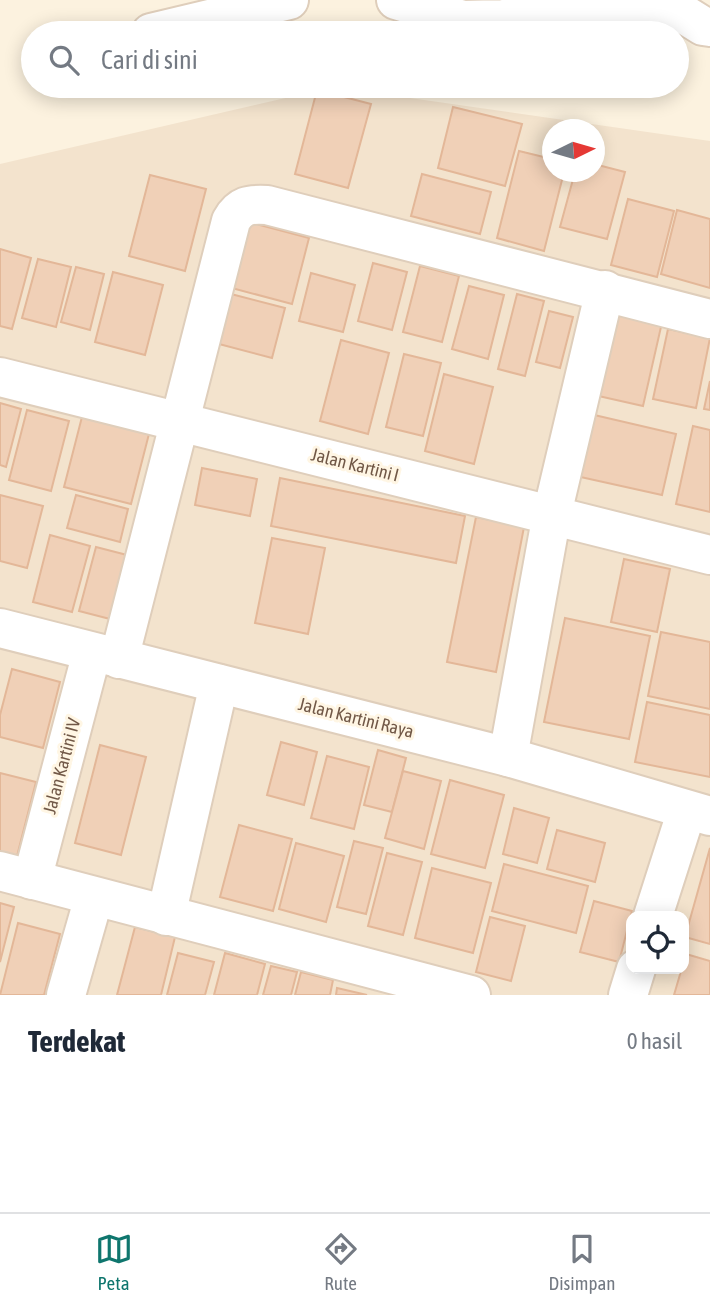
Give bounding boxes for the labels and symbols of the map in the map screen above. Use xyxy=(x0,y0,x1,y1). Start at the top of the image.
north arrow xyxy=(542,119,605,182)
street label: Jalan Kartini I xyxy=(309,443,401,486)
street label: Jalan Kartini Raya xyxy=(296,693,416,742)
street label: Jalan Kartini IV xyxy=(39,715,84,816)

